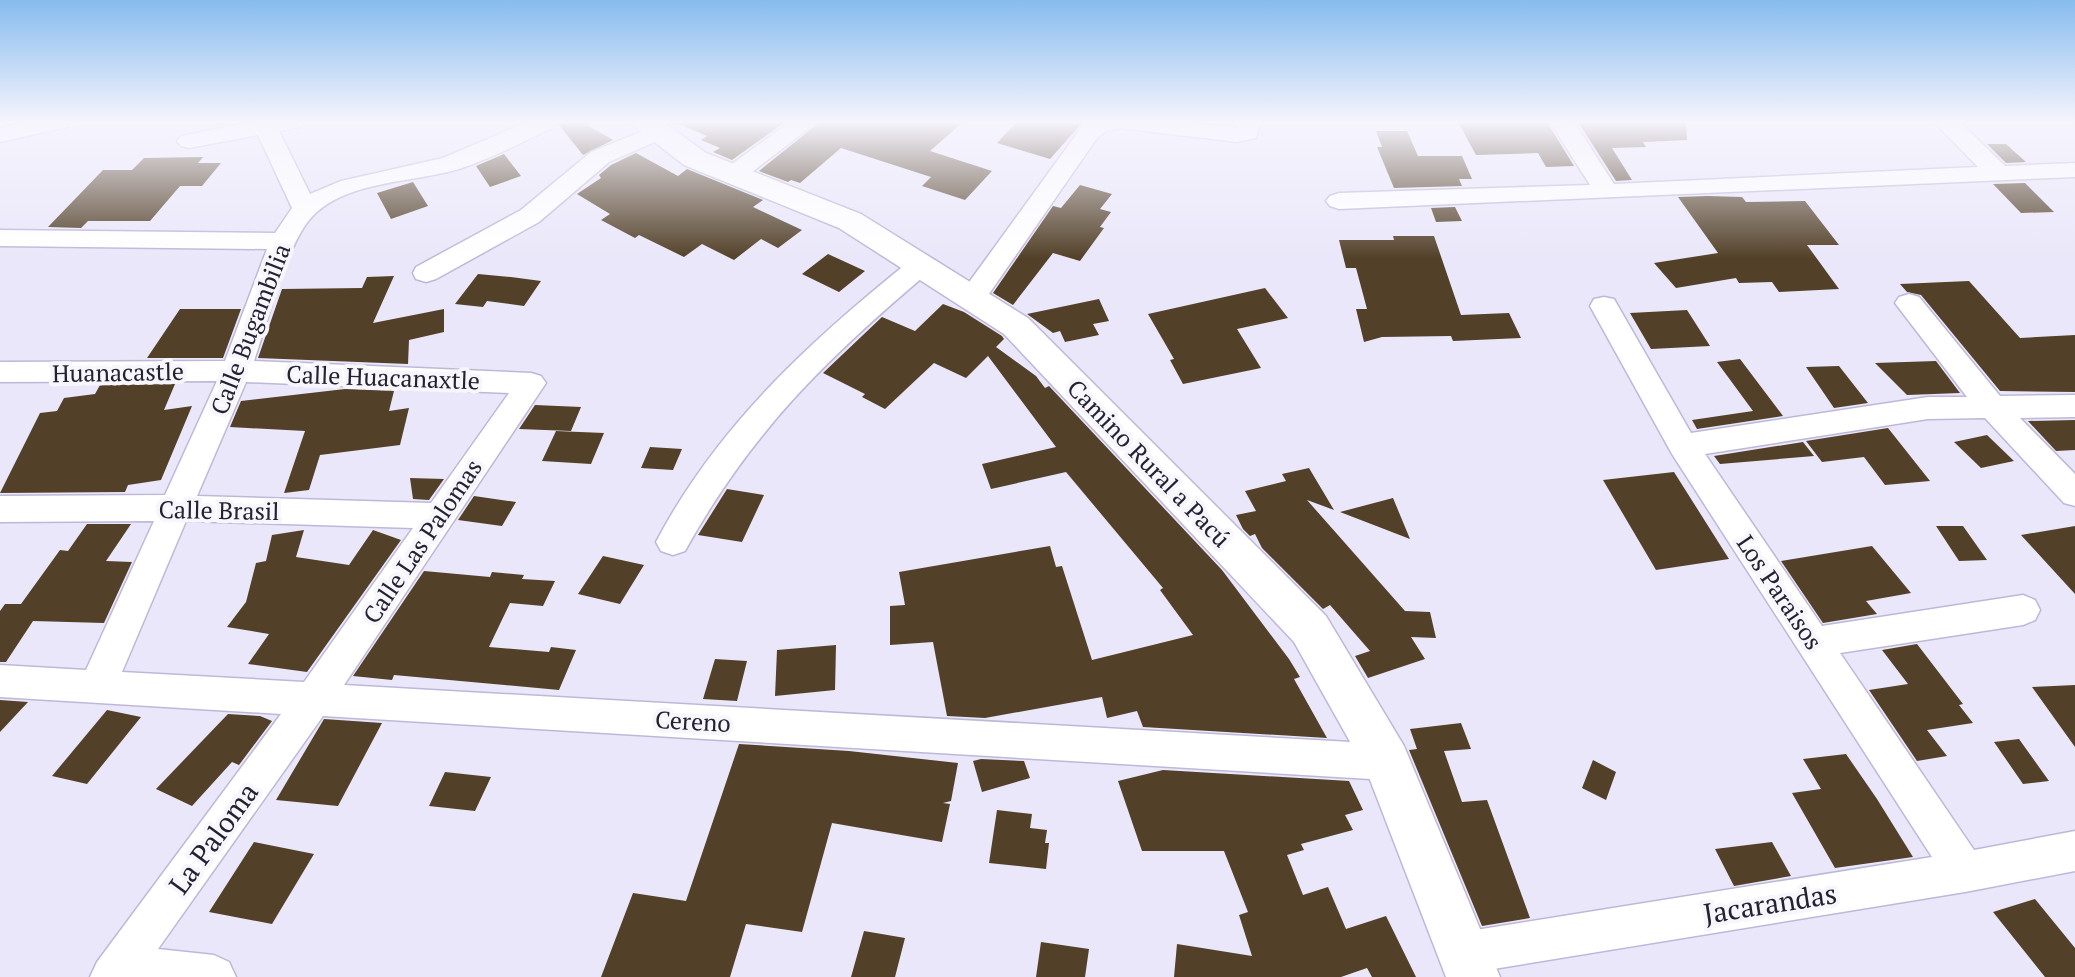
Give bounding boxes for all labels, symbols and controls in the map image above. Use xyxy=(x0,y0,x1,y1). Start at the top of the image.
street label: Calle Bugambilia xyxy=(203,239,297,419)
street label: Huanacastle xyxy=(52,355,184,389)
street label: Calle Huacanaxtle xyxy=(286,358,480,396)
street label: Camino Rural a Pacú xyxy=(1061,372,1238,554)
street label: Calle Las Palomas xyxy=(355,453,489,629)
street label: Calle Brasil xyxy=(158,493,280,527)
street label: Los Paraisos xyxy=(1730,528,1830,656)
street label: Cereno xyxy=(654,703,732,739)
street label: La Paloma xyxy=(160,775,266,901)
street label: Jacarandas xyxy=(1701,874,1839,932)

